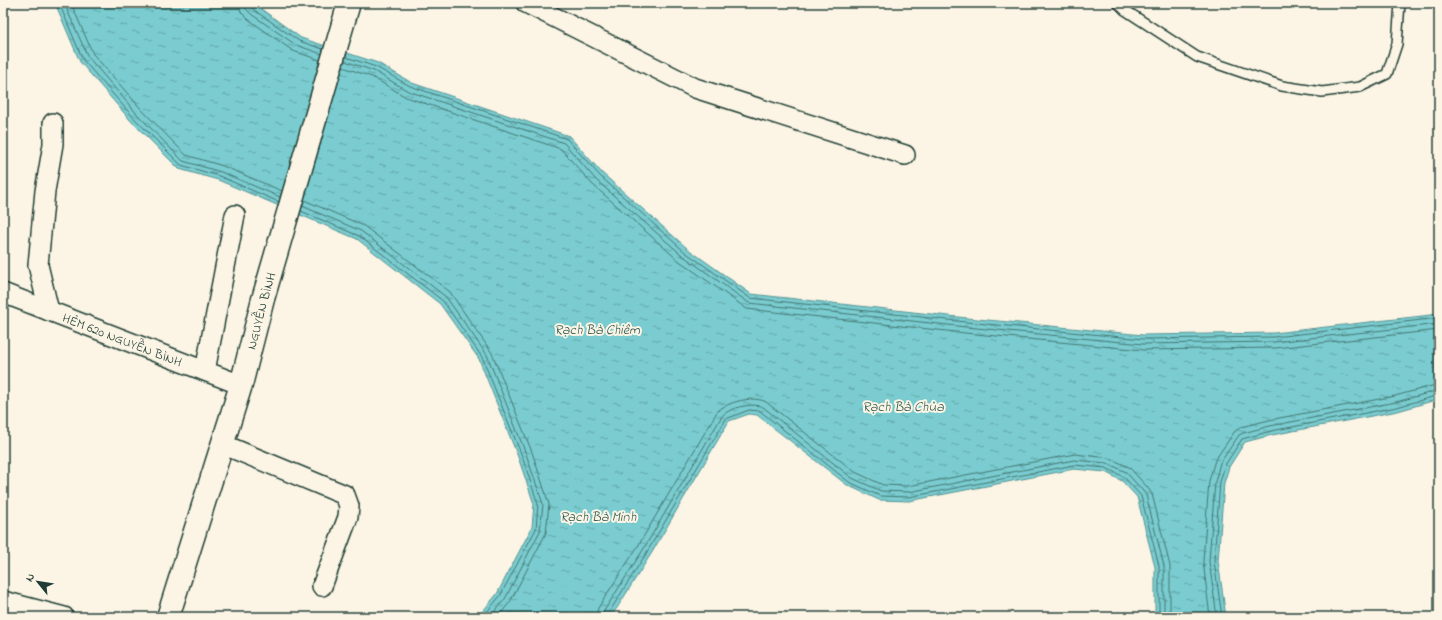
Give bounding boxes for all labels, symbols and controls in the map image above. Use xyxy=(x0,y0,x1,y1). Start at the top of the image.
street label: NGUYỄN BÌNH xyxy=(242,270,281,352)
street label: HẺM 620 NGUYỄN BÌNH xyxy=(59,309,184,372)
water label: Rạch Bà Chiêm xyxy=(554,320,640,341)
water label: Rạch Bà Chùa xyxy=(862,397,944,418)
water label: Rạch Bà Minh xyxy=(560,507,636,528)
north arrow xyxy=(18,562,58,602)
text: N xyxy=(21,570,39,585)

